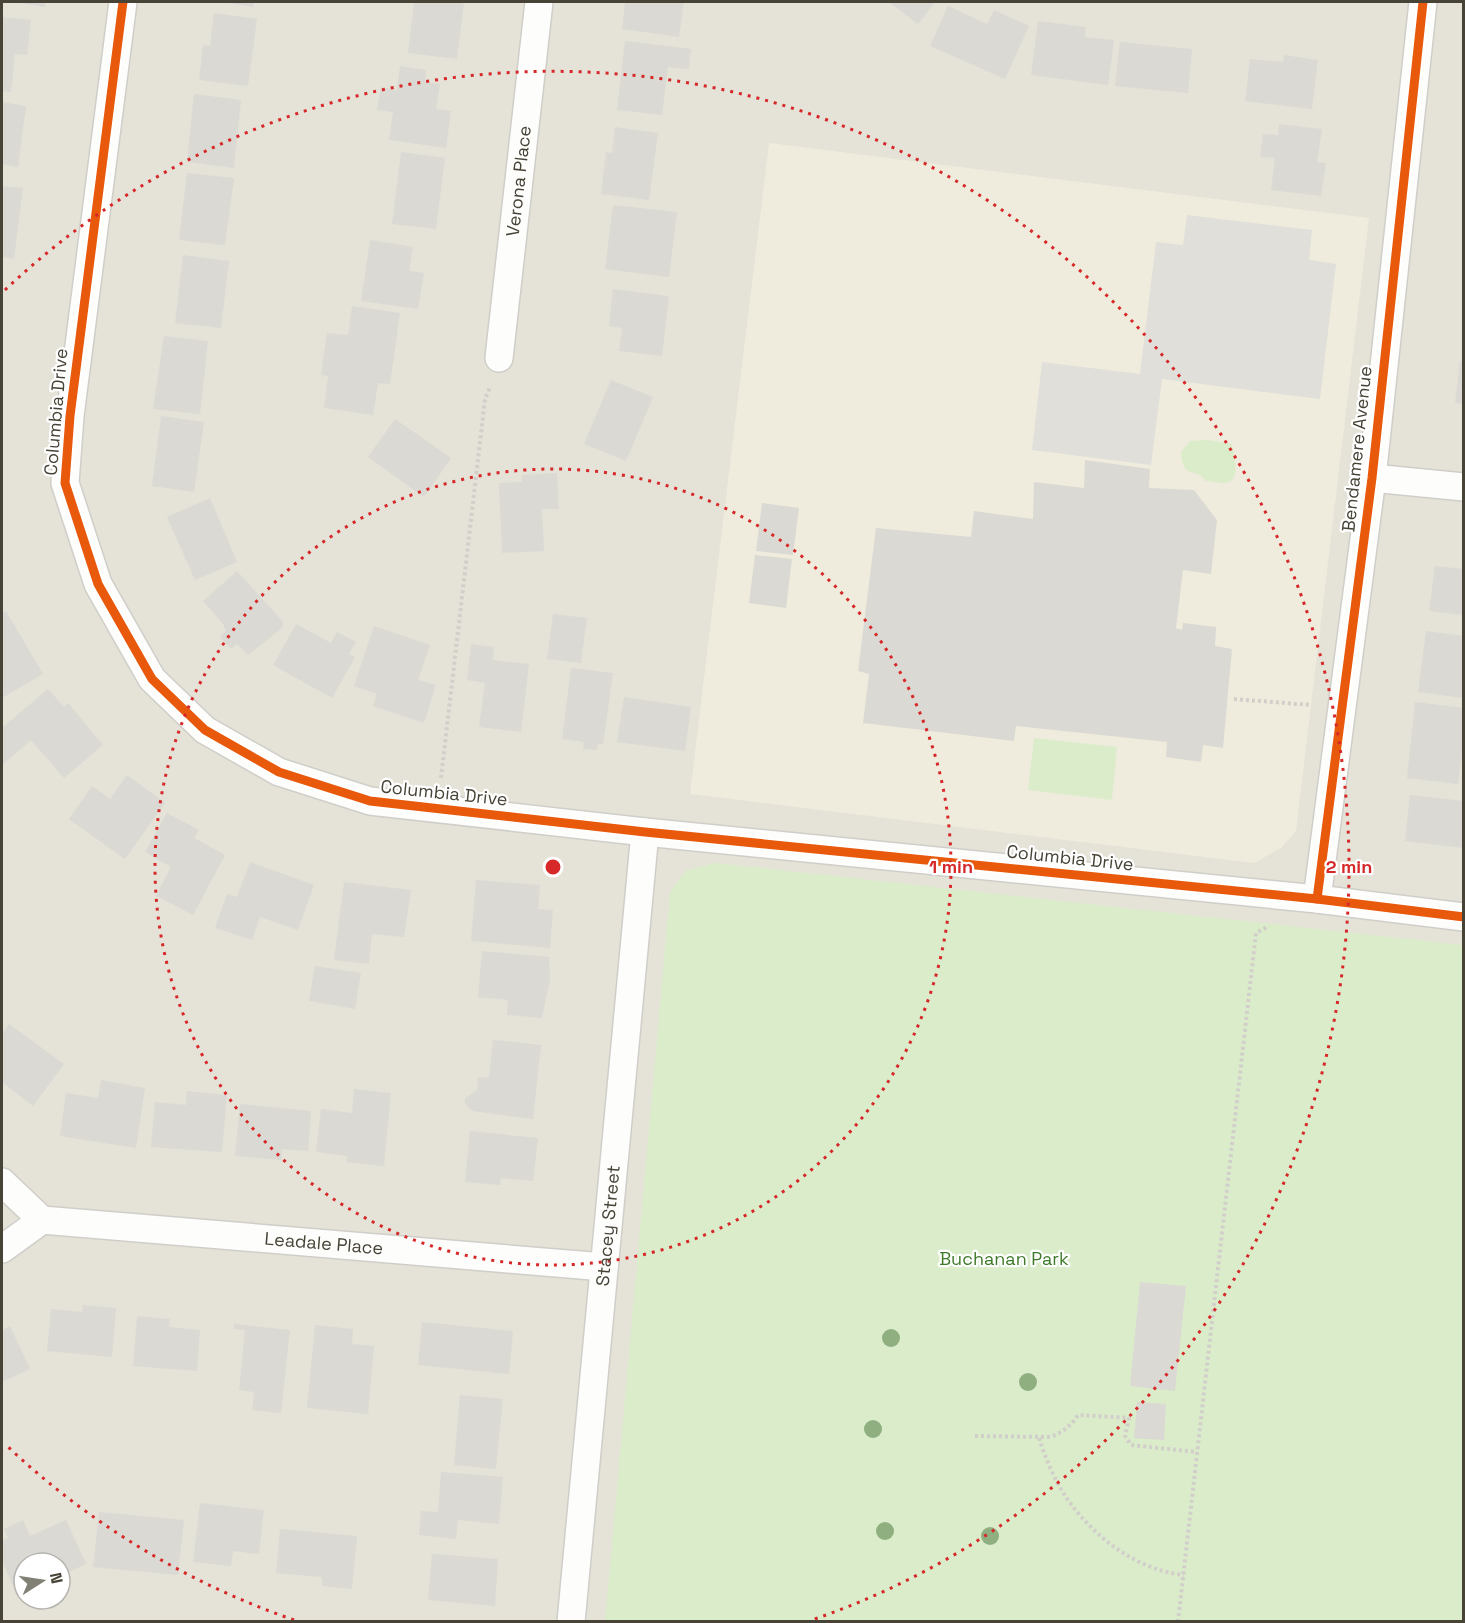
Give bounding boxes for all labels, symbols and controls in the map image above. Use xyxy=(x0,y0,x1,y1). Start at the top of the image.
street label: Verona Place xyxy=(501,124,536,238)
street label: Columbia Drive xyxy=(38,347,73,477)
street label: Bendamere Avenue xyxy=(1336,365,1377,533)
street label: Columbia Drive xyxy=(379,774,509,811)
street label: Columbia Drive xyxy=(1005,839,1135,876)
text: 1 min xyxy=(929,855,973,878)
text: 2 min xyxy=(1326,855,1372,878)
centre of rings xyxy=(543,857,563,877)
street label: Stacey Street xyxy=(591,1164,625,1287)
street label: Leadale Place xyxy=(264,1227,384,1259)
park label: Buchanan Park xyxy=(939,1247,1069,1270)
north arrow xyxy=(12,1551,72,1611)
text: N xyxy=(45,1571,68,1585)

